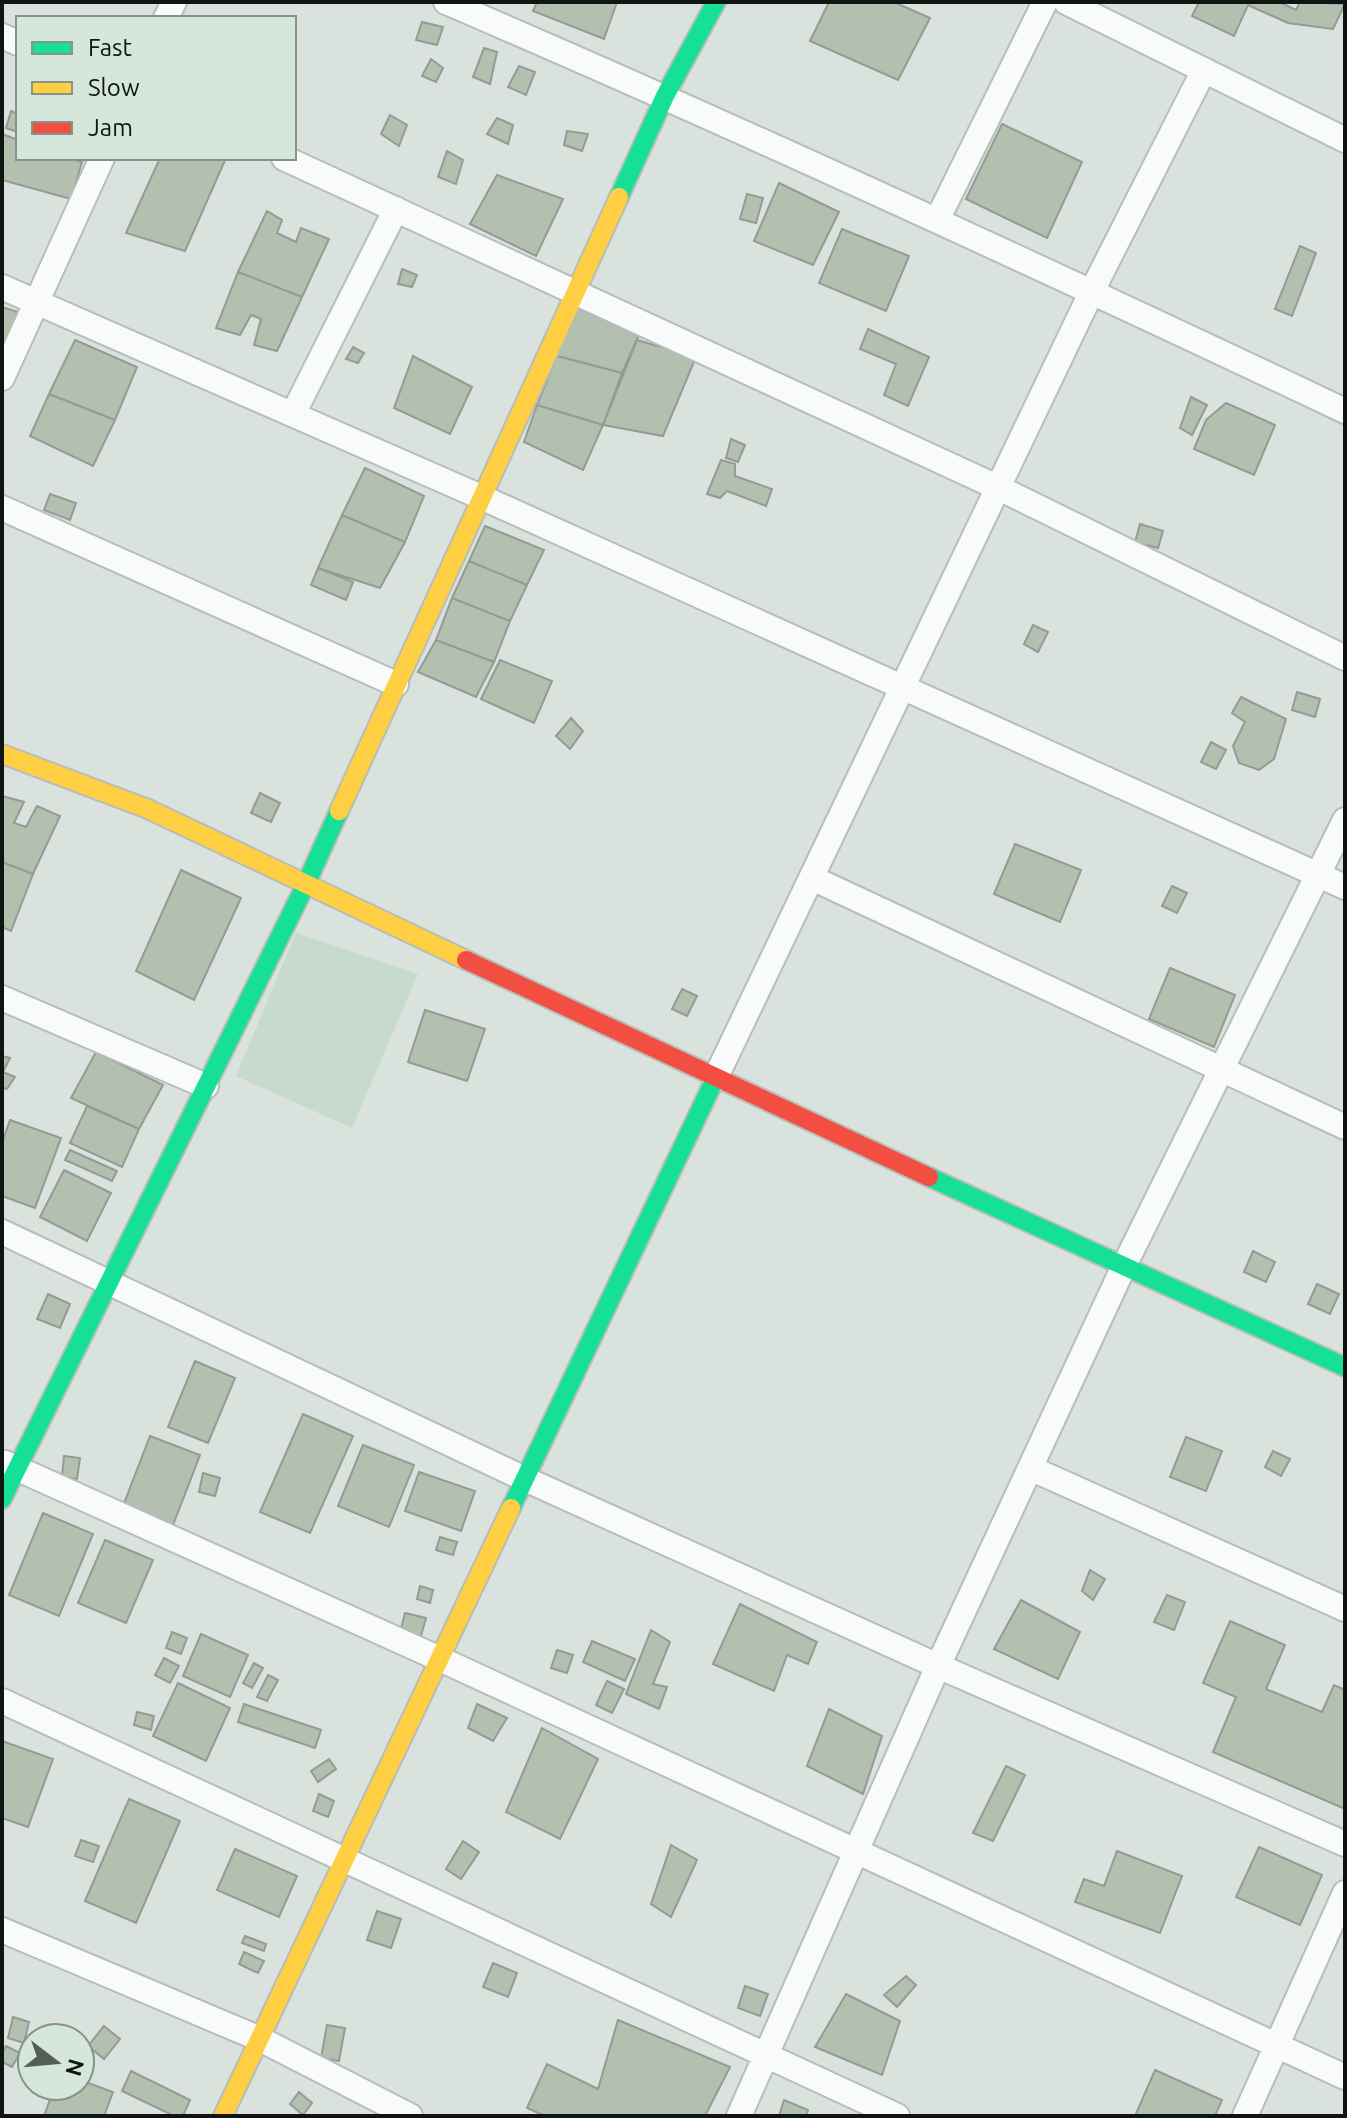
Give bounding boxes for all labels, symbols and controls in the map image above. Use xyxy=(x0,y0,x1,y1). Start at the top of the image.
legend xyxy=(16,16,296,160)
text: Fast xyxy=(88,34,132,61)
text: Slow xyxy=(88,74,140,101)
text: Jam xyxy=(88,114,133,141)
north arrow xyxy=(16,2022,96,2102)
text: N xyxy=(61,2056,90,2079)

